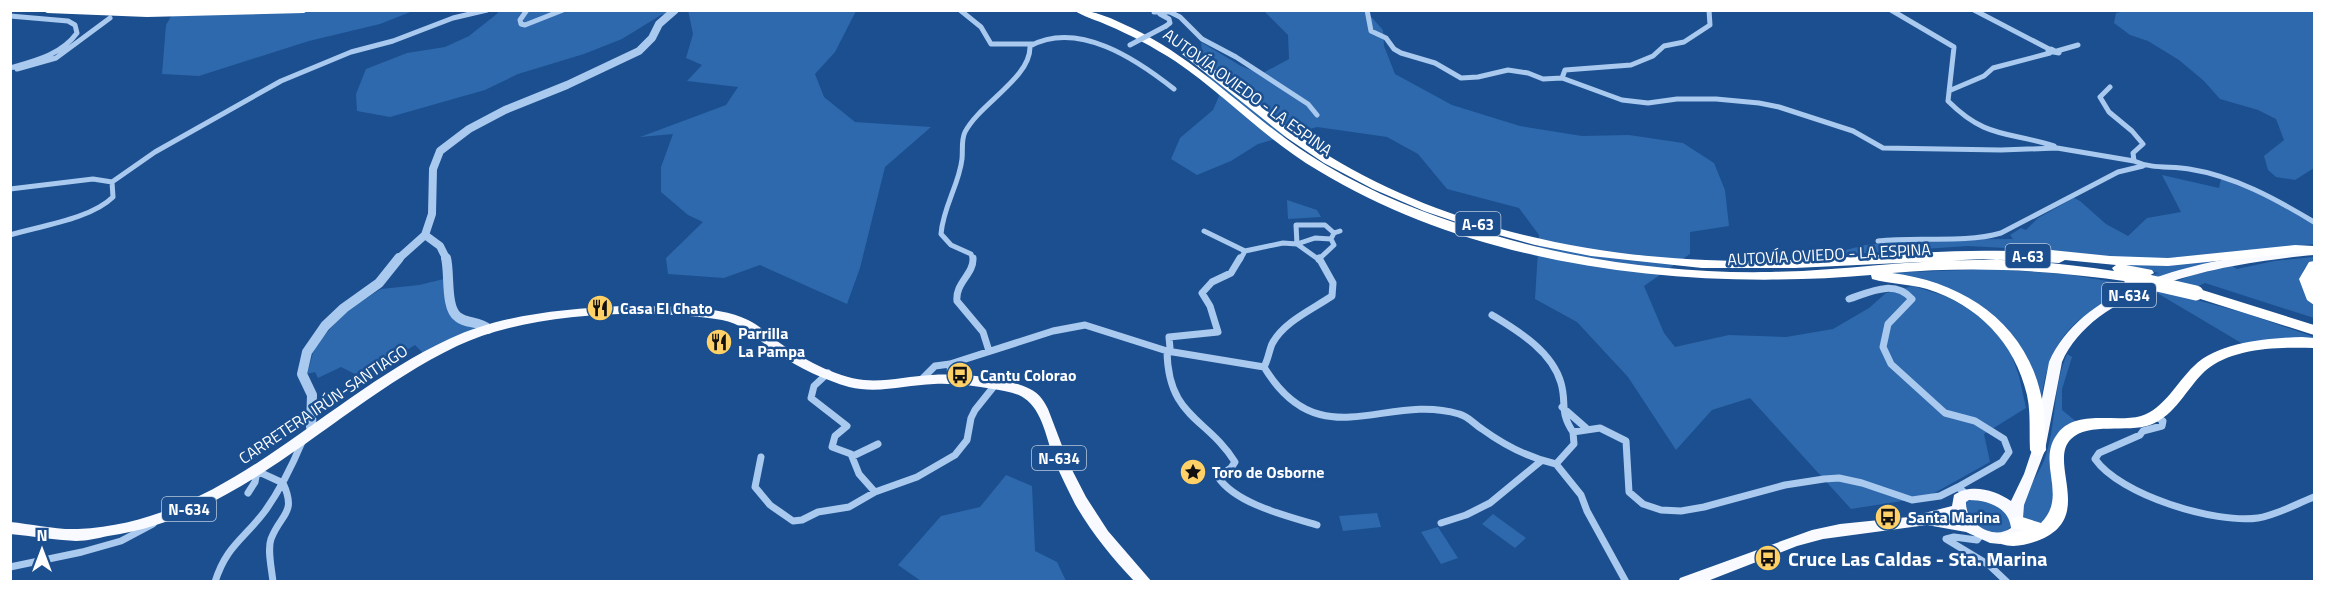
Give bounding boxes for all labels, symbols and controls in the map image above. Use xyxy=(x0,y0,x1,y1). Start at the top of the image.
street label: AUTOVÍA OVIEDO - LA ESPINA xyxy=(1158,22,1338,162)
road number: A-63 xyxy=(1456,212,1500,236)
street label: AUTOVÍA OVIEDO - LA ESPINA xyxy=(1727,237,1932,271)
road number: A-63 xyxy=(2006,244,2050,268)
road number: N-634 xyxy=(2102,283,2156,307)
restaurant icon: Casa El Chato xyxy=(585,293,615,323)
place label: Casa El Chato xyxy=(620,296,713,320)
place label: Parrilla La Pampa xyxy=(738,321,805,363)
restaurant icon: Parrilla La Pampa xyxy=(704,327,734,357)
street label: CARRETERA IRÚN-SANTIAGO xyxy=(234,338,412,470)
bus stop icon: Cantu Colorao xyxy=(945,360,975,390)
place label: Cantu Colorao xyxy=(980,363,1076,387)
road number: N-634 xyxy=(1032,446,1086,470)
place icon: Toro de Osborne xyxy=(1178,457,1208,487)
place label: Toro de Osborne xyxy=(1212,460,1324,484)
road number: N-634 xyxy=(162,497,216,521)
bus stop icon: Santa Marina xyxy=(1873,502,1903,532)
place label: Santa Marina xyxy=(1908,505,2000,529)
north arrow xyxy=(12,520,72,580)
text: N xyxy=(36,523,48,547)
bus stop icon: Cruce Las Caldas - Sta. Marina xyxy=(1753,543,1783,573)
place label: Cruce Las Caldas - Sta. Marina xyxy=(1788,543,2047,574)

